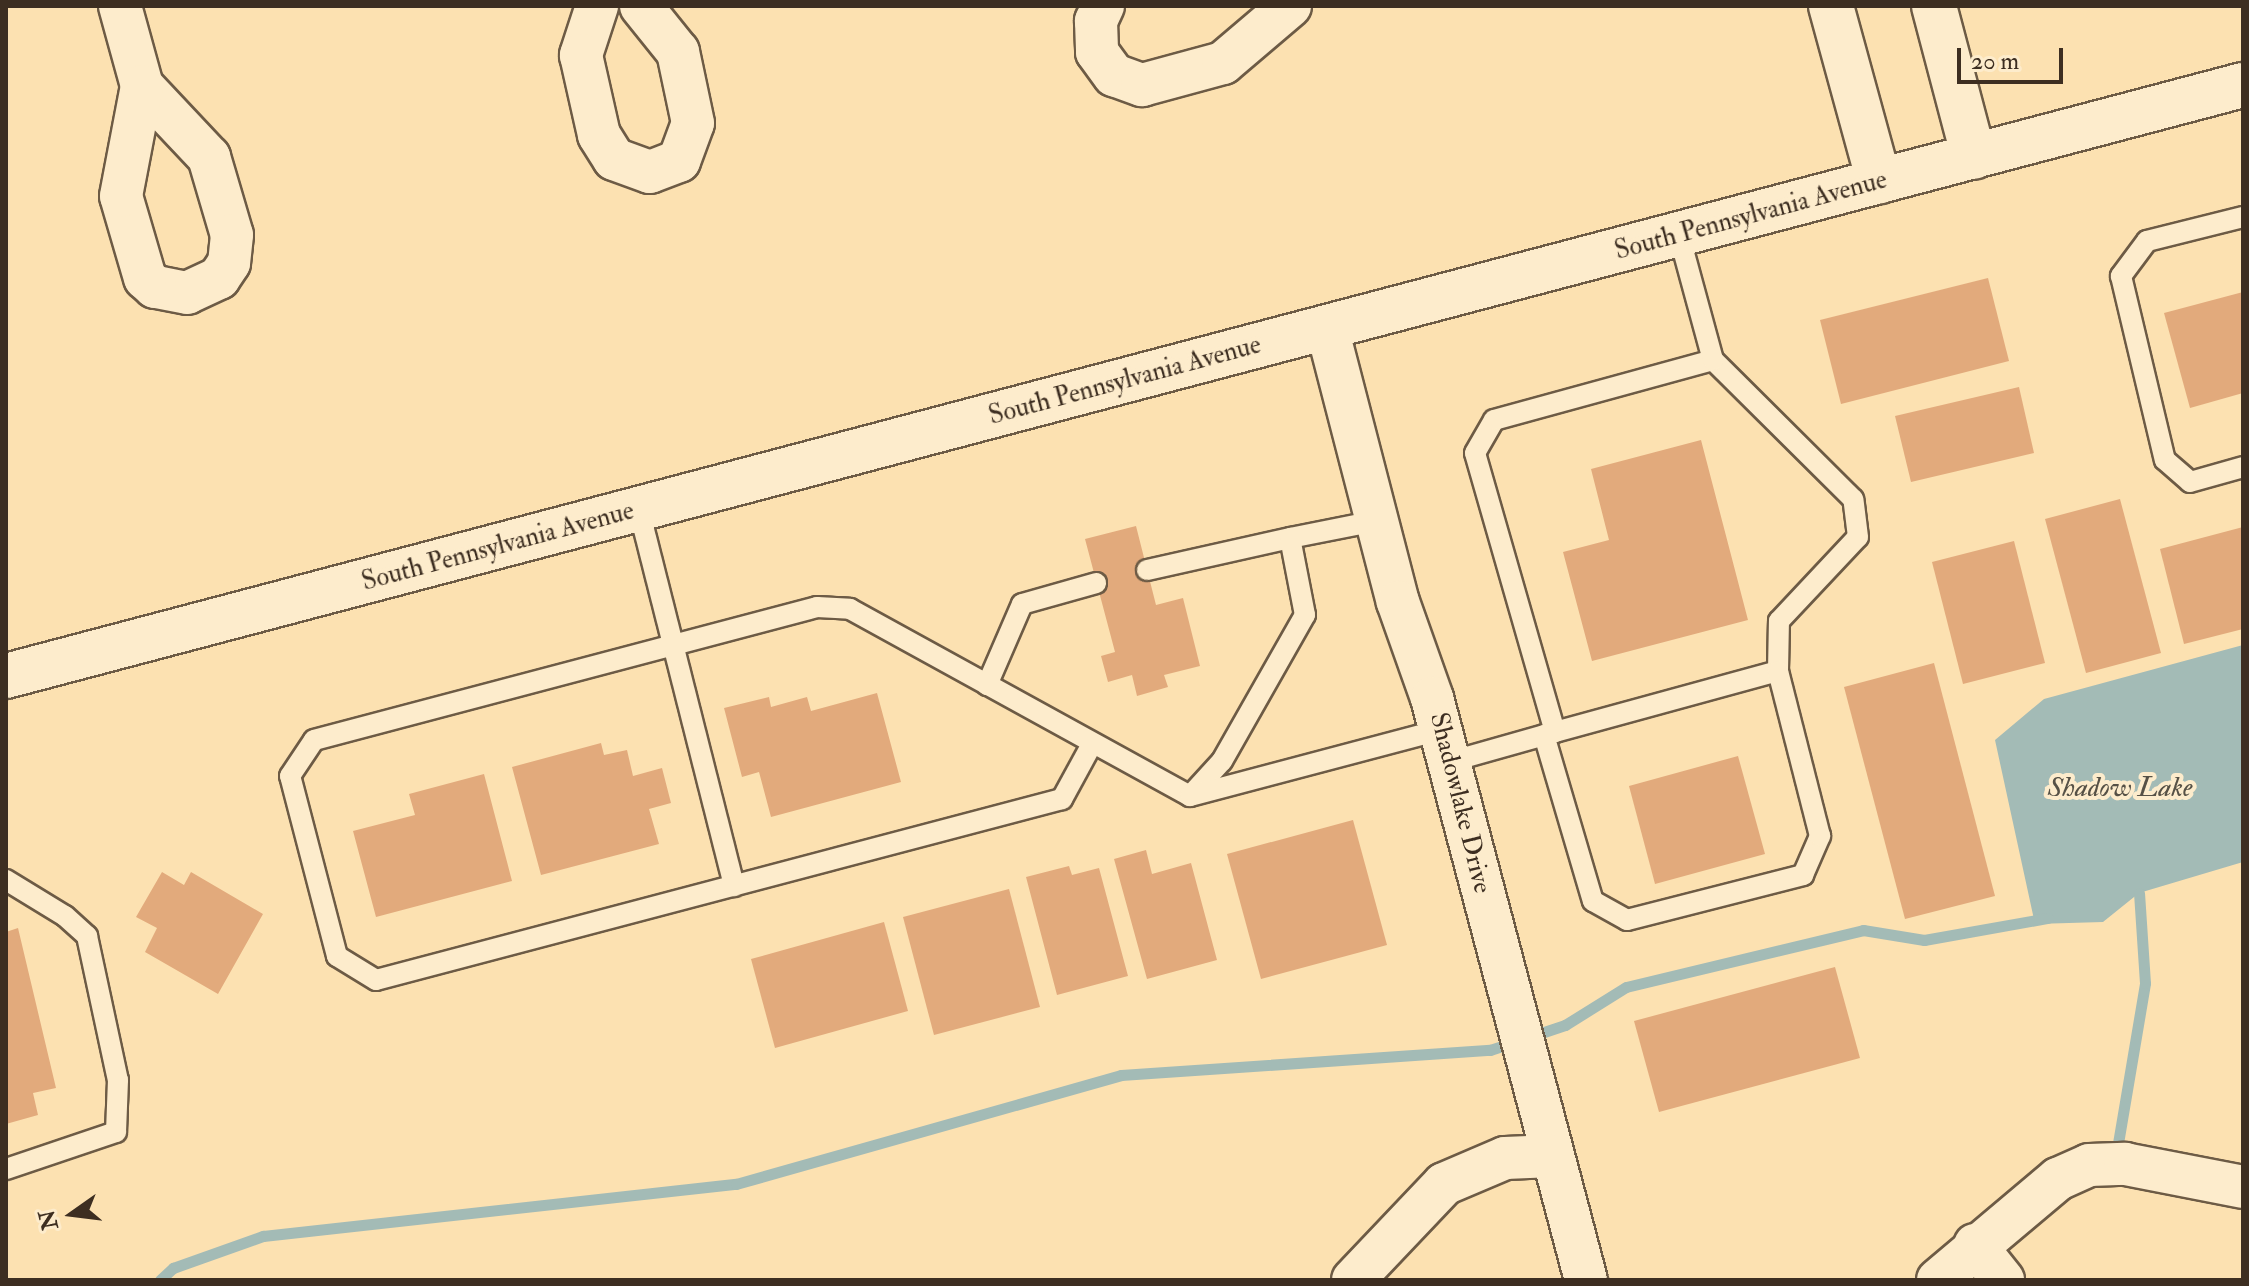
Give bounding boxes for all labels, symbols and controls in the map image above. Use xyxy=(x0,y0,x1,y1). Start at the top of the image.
scale bar xyxy=(1961,32,2067,82)
text: 20 m xyxy=(1971,46,2019,77)
street label: South Pennsylvania Avenue xyxy=(1612,165,1890,267)
street label: South Pennsylvania Avenue xyxy=(986,330,1264,432)
street label: South Pennsylvania Avenue xyxy=(359,496,637,598)
street label: Shadowlake Drive xyxy=(1422,709,1498,897)
water label: Shadow Lake xyxy=(2048,771,2192,805)
north arrow xyxy=(32,1174,112,1254)
text: N xyxy=(33,1207,65,1233)

